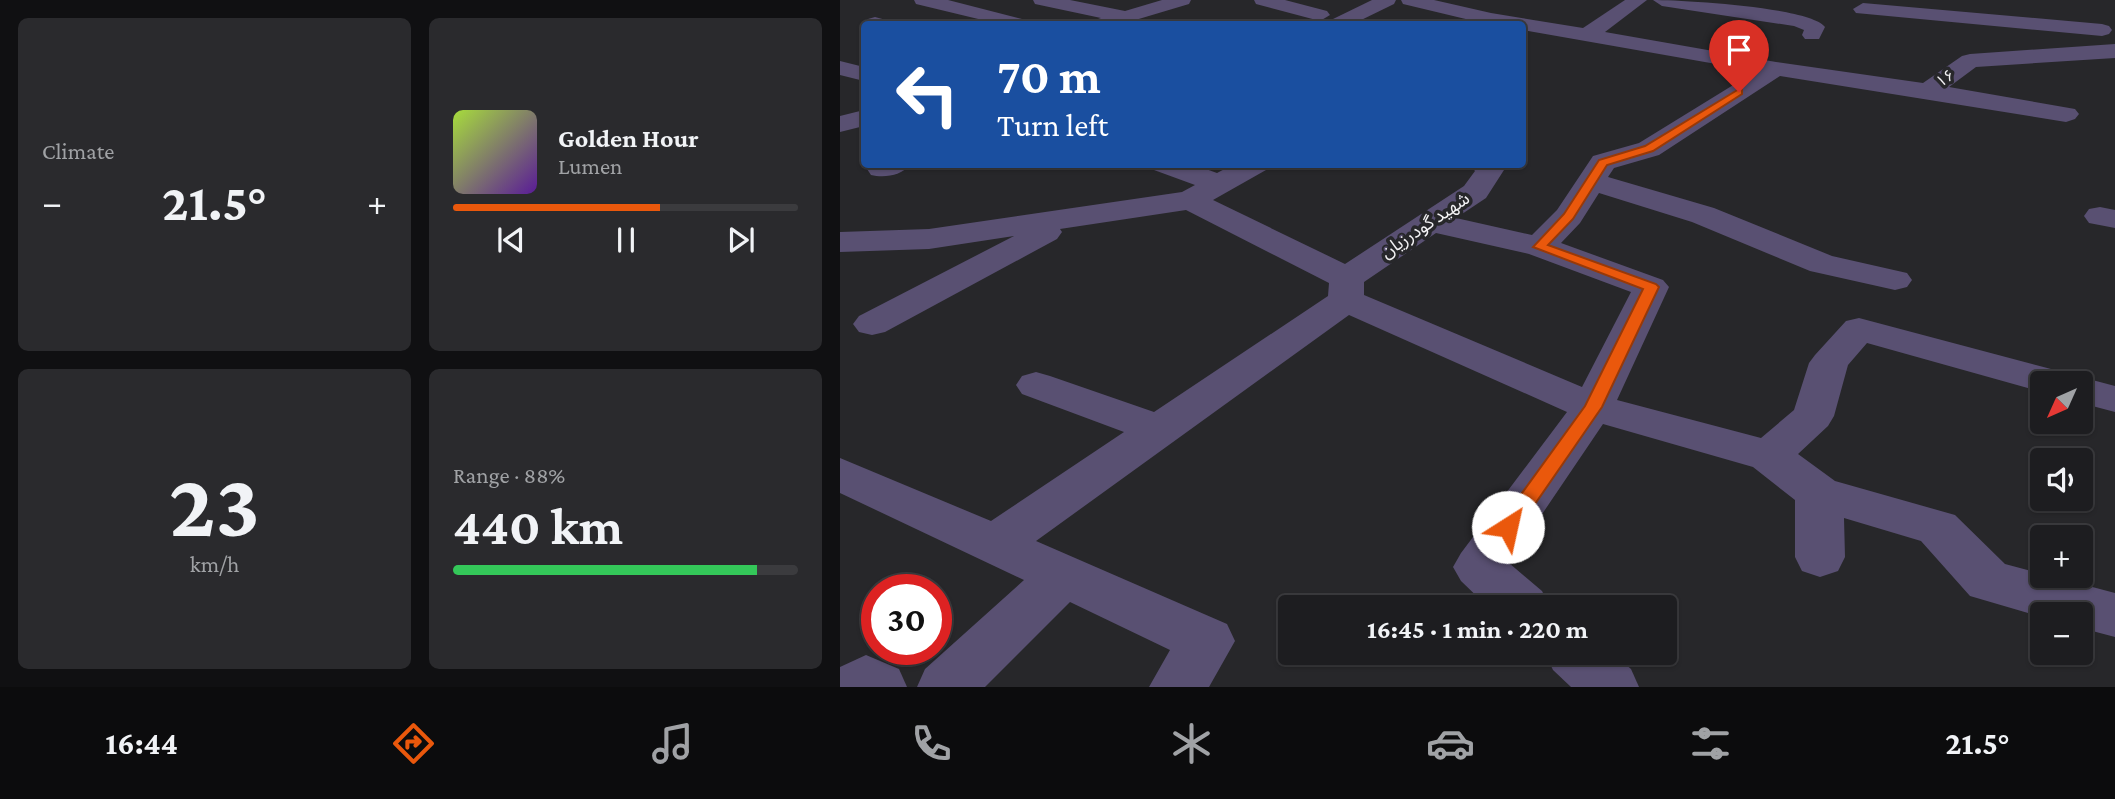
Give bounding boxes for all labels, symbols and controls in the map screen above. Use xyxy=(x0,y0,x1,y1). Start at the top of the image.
pin xyxy=(1709,20,1769,92)
icon: arrive xyxy=(1720,31,1758,69)
icon: left xyxy=(882,49,973,140)
text: 70 m xyxy=(997,49,1101,104)
street label: ۱۶ xyxy=(1933,66,1957,90)
text: Turn left xyxy=(997,107,1108,143)
text: Golden Hour xyxy=(558,124,699,153)
text: Climate xyxy=(42,138,114,164)
text: Lumen xyxy=(558,153,622,179)
text: 21.5° xyxy=(162,173,267,231)
text: − xyxy=(42,181,62,223)
text: + xyxy=(367,181,387,223)
street label: شهید گودرزیان xyxy=(1377,188,1474,263)
icon: previous xyxy=(492,221,530,259)
icon: pause xyxy=(607,221,645,259)
icon: next xyxy=(722,221,760,259)
north arrow xyxy=(2030,371,2093,434)
map controls xyxy=(2030,371,2093,665)
button: sound xyxy=(2030,448,2093,511)
text: 23 xyxy=(169,454,260,556)
text: Range · 88% xyxy=(453,462,565,488)
position arrow xyxy=(1471,490,1545,564)
text: 440 km xyxy=(453,497,623,555)
button: + xyxy=(2030,525,2093,588)
text: km/h xyxy=(190,551,239,577)
speed limit sign: 30 xyxy=(861,574,952,665)
button: − xyxy=(2030,602,2093,665)
text: 16:45 · 1 min · 220 m xyxy=(1367,615,1588,644)
icon: directions xyxy=(389,719,438,768)
icon: music xyxy=(648,719,697,768)
icon: phone xyxy=(907,719,956,768)
icon: climate xyxy=(1167,719,1216,768)
icon: car xyxy=(1426,719,1475,768)
icon: filters xyxy=(1686,719,1735,768)
text: 16:44 xyxy=(105,725,178,761)
text: 21.5° xyxy=(1945,725,2010,761)

